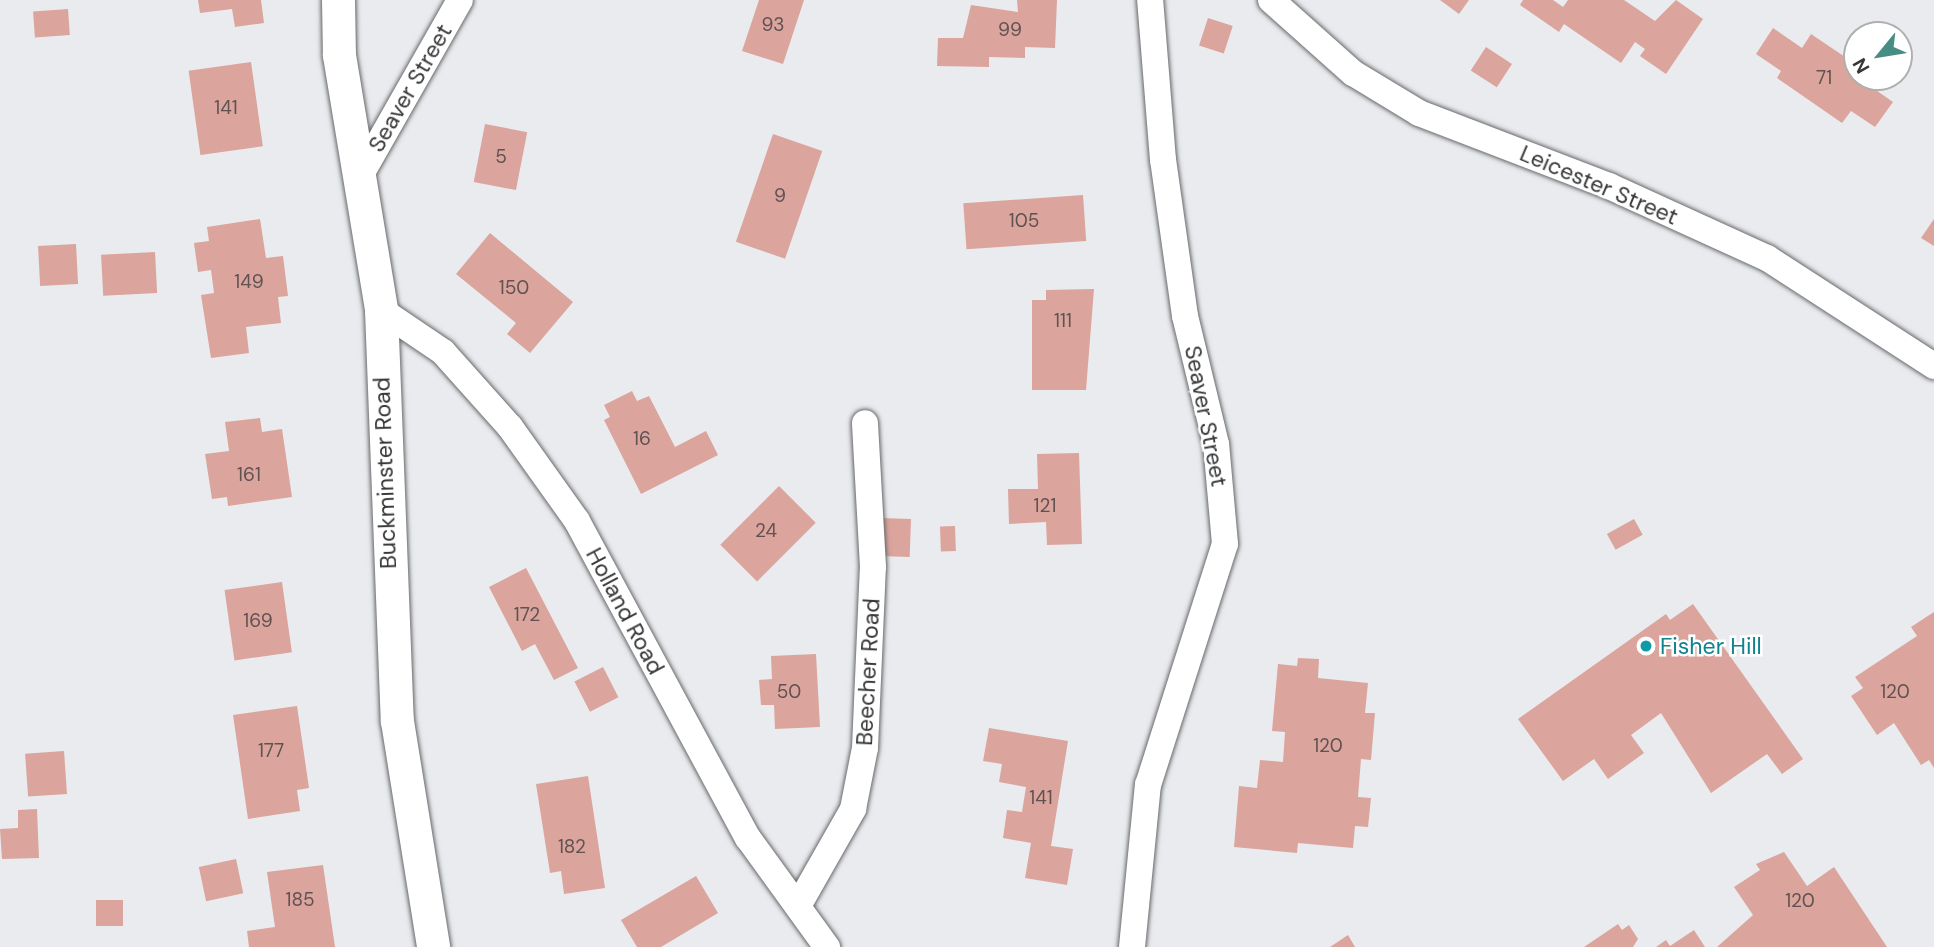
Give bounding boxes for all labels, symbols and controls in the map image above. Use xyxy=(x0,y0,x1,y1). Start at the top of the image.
house number: 93 xyxy=(762,14,784,36)
street label: Seaver Street xyxy=(362,19,458,157)
house number: 99 xyxy=(998,19,1022,41)
north arrow xyxy=(1843,21,1913,91)
text: N xyxy=(1847,54,1875,78)
house number: 71 xyxy=(1816,67,1832,89)
house number: 141 xyxy=(214,97,238,119)
street label: Leicester Street xyxy=(1516,139,1682,231)
house number: 5 xyxy=(495,146,507,168)
house number: 9 xyxy=(774,185,786,207)
house number: 105 xyxy=(1009,210,1039,232)
house number: 149 xyxy=(234,271,264,293)
house number: 150 xyxy=(499,277,529,299)
house number: 111 xyxy=(1054,310,1072,332)
street label: Seaver Street xyxy=(1179,343,1233,489)
street label: Buckminster Road xyxy=(368,377,402,569)
house number: 16 xyxy=(633,428,651,450)
house number: 161 xyxy=(237,464,261,486)
house number: 121 xyxy=(1034,495,1056,517)
house number: 24 xyxy=(755,520,777,542)
street label: Holland Road xyxy=(580,543,670,679)
street label: Beecher Road xyxy=(850,598,886,746)
house number: 172 xyxy=(514,604,540,626)
house number: 169 xyxy=(243,610,273,632)
place label: Fisher Hill xyxy=(1660,632,1762,660)
marker: Fisher Hill xyxy=(1638,638,1654,654)
house number: 50 xyxy=(777,681,801,703)
house number: 120 xyxy=(1880,681,1910,703)
house number: 120 xyxy=(1313,735,1343,757)
house number: 177 xyxy=(258,740,284,762)
house number: 141 xyxy=(1029,787,1053,809)
house number: 182 xyxy=(558,836,586,858)
house number: 185 xyxy=(285,889,315,911)
house number: 120 xyxy=(1785,890,1815,912)

